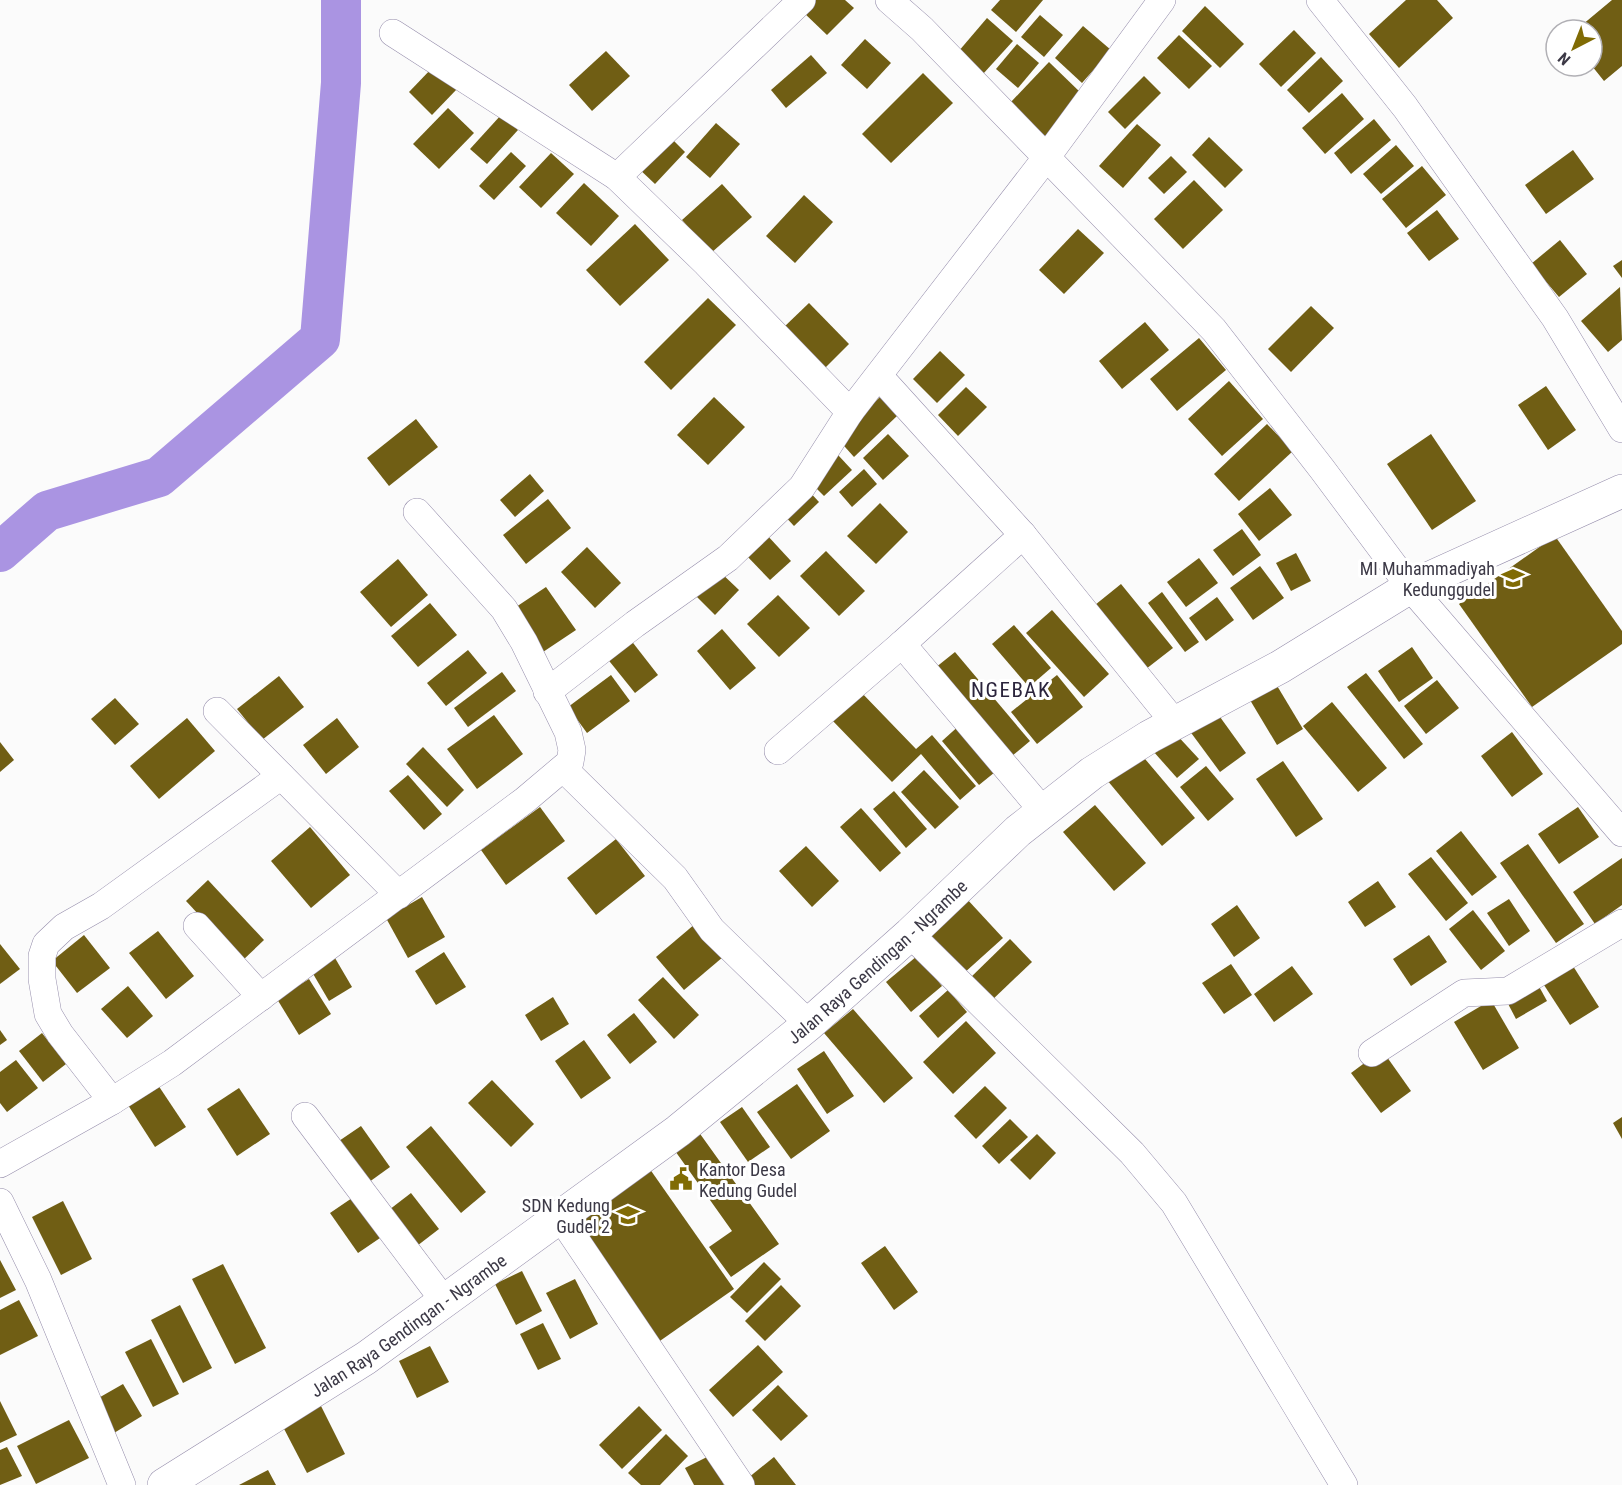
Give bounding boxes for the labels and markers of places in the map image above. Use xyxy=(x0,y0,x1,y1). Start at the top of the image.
place label: MI Muhammadiyah Kedunggudel xyxy=(1360,558,1495,600)
school or university icon: MI Muhammadiyah Kedunggudel xyxy=(1500,565,1526,591)
place label: Kantor Desa Kedung Gudel xyxy=(699,1159,797,1201)
public building icon: Kantor Desa Kedung Gudel xyxy=(668,1166,694,1192)
place label: SDN Kedung Gudel 2 xyxy=(522,1195,610,1237)
school or university icon: SDN Kedung Gudel 2 xyxy=(615,1202,641,1228)

